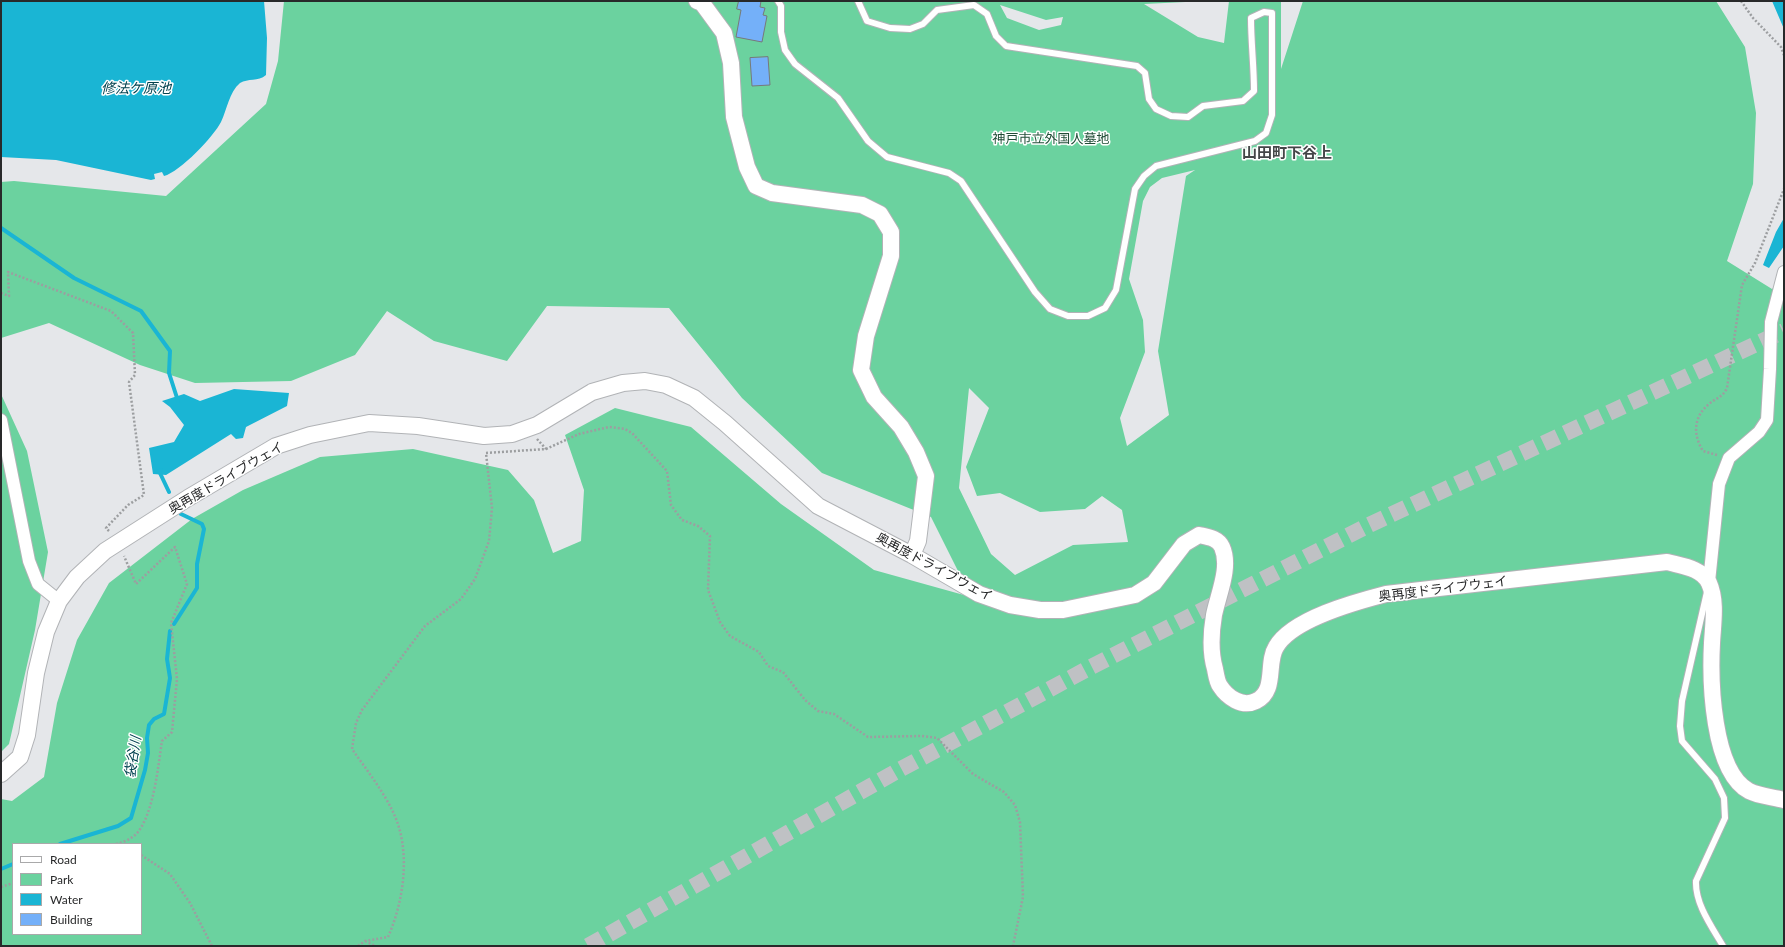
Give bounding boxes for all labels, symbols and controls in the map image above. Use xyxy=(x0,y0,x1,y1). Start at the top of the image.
water label: 修法ケ原池 xyxy=(101,80,171,96)
park label: 神戸市立外国人墓地 xyxy=(993,131,1109,147)
district label: 山田町下谷上 xyxy=(1242,144,1332,162)
street label: 奥再度ドライブウェイ xyxy=(166,439,286,517)
street label: 奥再度ドライブウェイ xyxy=(873,530,995,604)
street label: 奥再度ドライブウェイ xyxy=(1378,573,1508,605)
water label: 袋谷川 xyxy=(121,735,145,779)
legend xyxy=(12,843,142,935)
text: Road xyxy=(50,852,77,867)
text: Park xyxy=(50,872,73,887)
text: Water xyxy=(50,892,83,907)
text: Building xyxy=(50,912,93,927)

